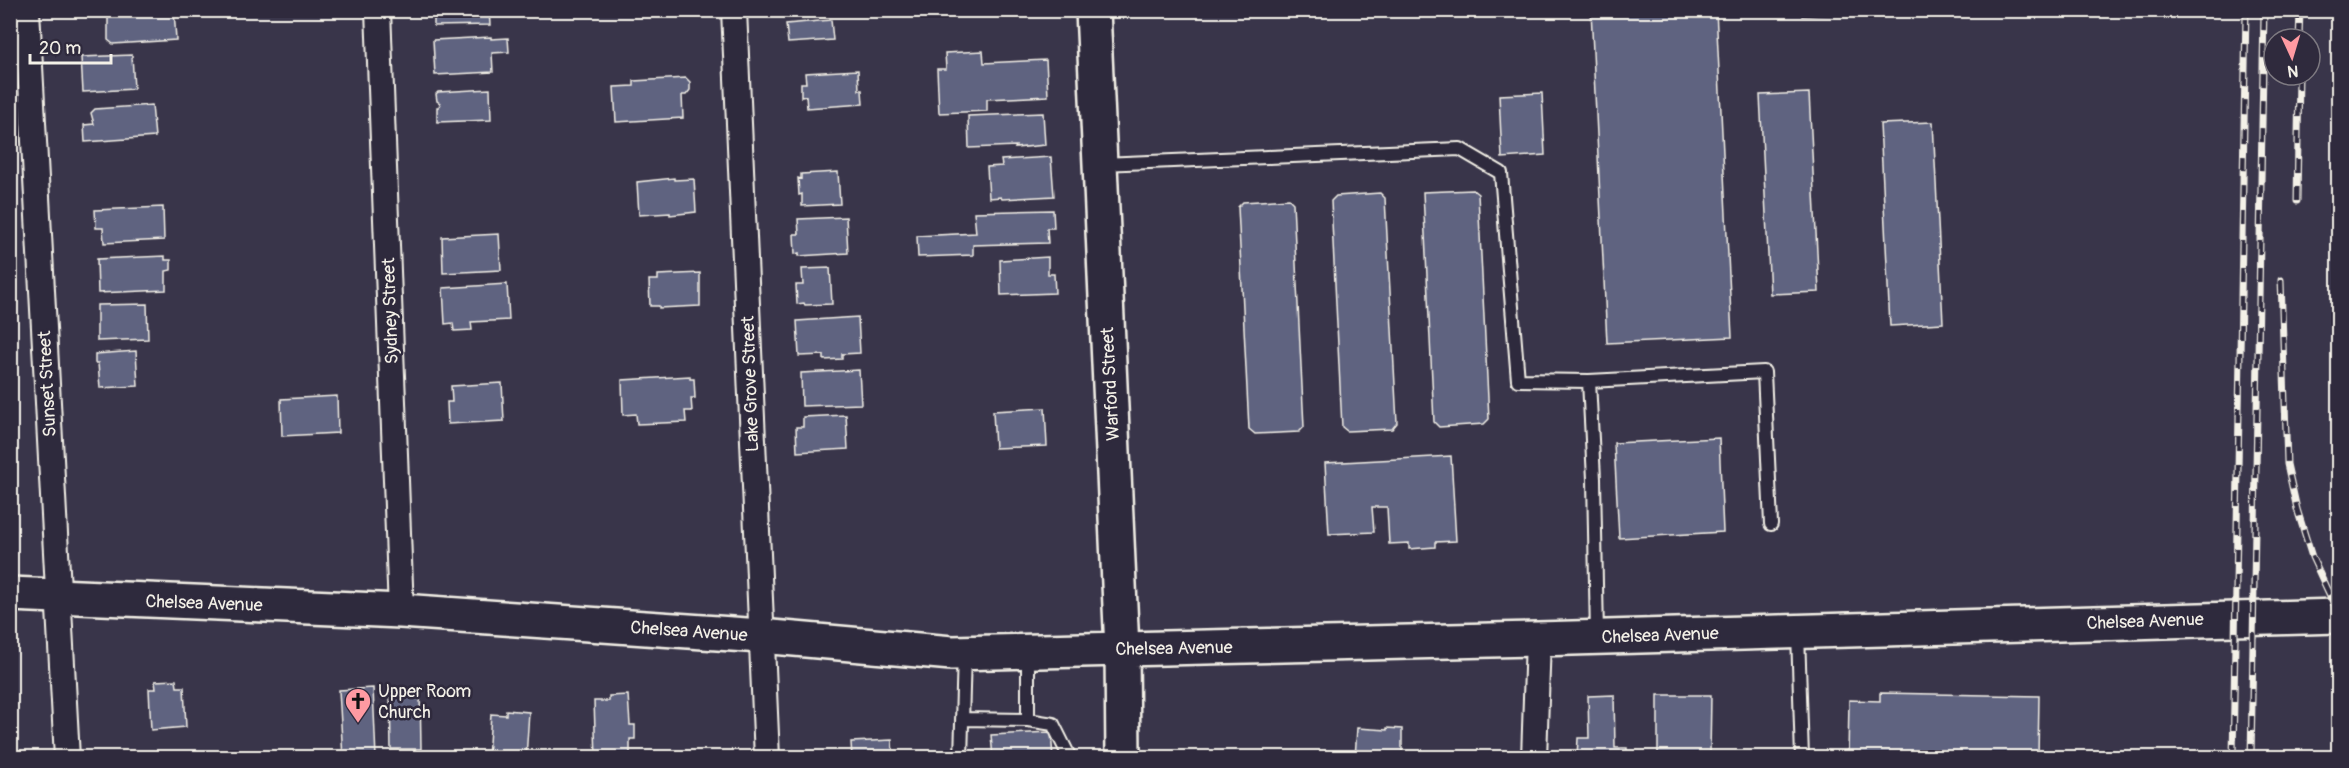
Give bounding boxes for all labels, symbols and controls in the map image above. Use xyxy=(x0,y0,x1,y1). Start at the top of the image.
scale bar xyxy=(30,27,111,65)
north arrow xyxy=(2262,27,2322,87)
text: 20 m xyxy=(39,37,81,60)
text: N xyxy=(2287,61,2299,81)
street label: Sydney Street xyxy=(377,257,404,365)
street label: Lake Grove Street xyxy=(737,315,764,452)
street label: Warford Street xyxy=(1096,326,1125,441)
street label: Sunset Street xyxy=(33,330,62,438)
street label: Chelsea Avenue xyxy=(145,590,263,617)
street label: Chelsea Avenue xyxy=(2086,608,2204,635)
street label: Chelsea Avenue xyxy=(630,616,748,647)
street label: Chelsea Avenue xyxy=(1601,622,1719,649)
street label: Chelsea Avenue xyxy=(1115,636,1233,661)
place label: Upper Room Church xyxy=(378,680,471,724)
church icon: Upper Room Church xyxy=(343,686,373,724)

